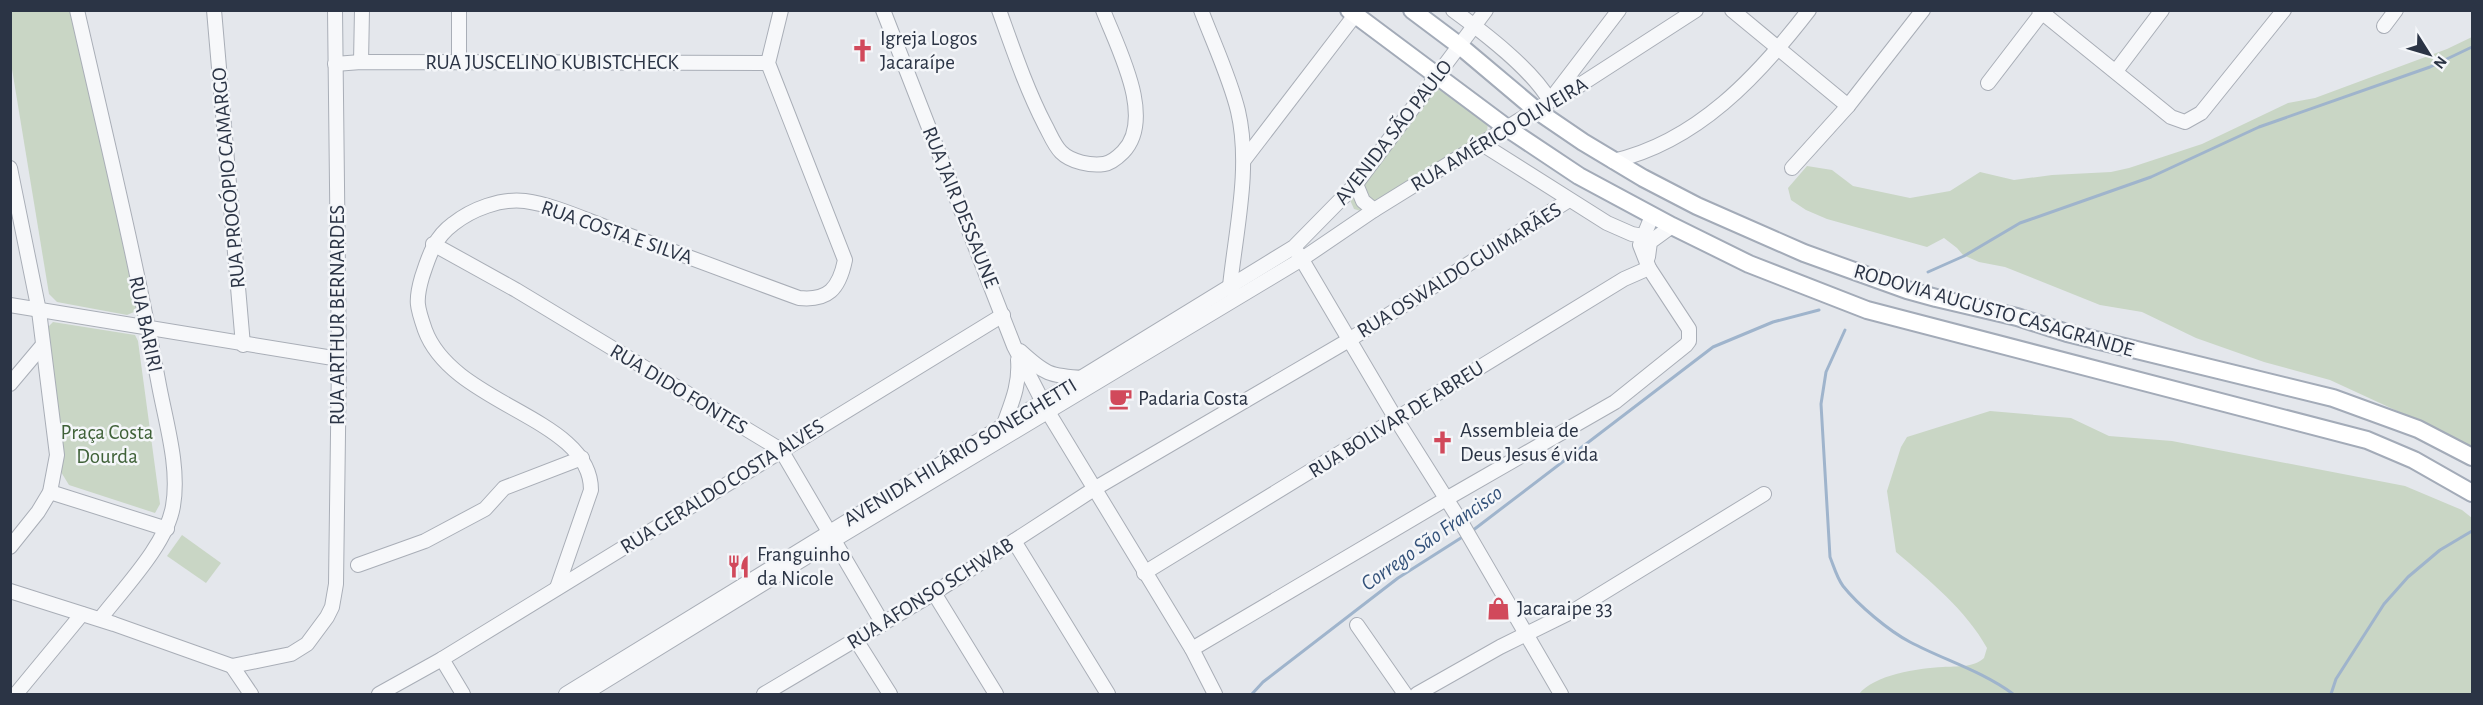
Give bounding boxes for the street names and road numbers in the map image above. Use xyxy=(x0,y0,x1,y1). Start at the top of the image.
street label: RUA JUSCELINO KUBISTCHECK xyxy=(425,52,679,73)
street label: AVENIDA SÃO PAULO xyxy=(1329,55,1456,209)
street label: RUA PROCÓPIO CAMARGO xyxy=(206,67,249,289)
street label: RUA AMÉRICO OLIVEIRA xyxy=(1406,72,1591,195)
street label: RUA JAIR DESSAUNE xyxy=(919,124,1002,291)
street label: RUA COSTA E SILVA xyxy=(538,197,695,268)
street label: RUA OSWALDO GUIMARÃES xyxy=(1352,197,1565,342)
street label: RUA ARTHUR BERNARDES xyxy=(327,205,348,425)
street label: RODOVIA AUGUSTO CASAGRANDE xyxy=(1852,260,2136,361)
street label: RUA BARIRI xyxy=(125,274,166,374)
street label: RUA DIDO FONTES xyxy=(606,340,751,439)
street label: RUA BOLIVAR DE ABREU xyxy=(1305,357,1488,482)
street label: AVENIDA HILÁRIO SONEGHETTI xyxy=(839,373,1080,530)
street label: RUA GERALDO COSTA ALVES xyxy=(617,415,828,558)
street label: RUA AFONSO SCHWAB xyxy=(843,534,1017,653)

